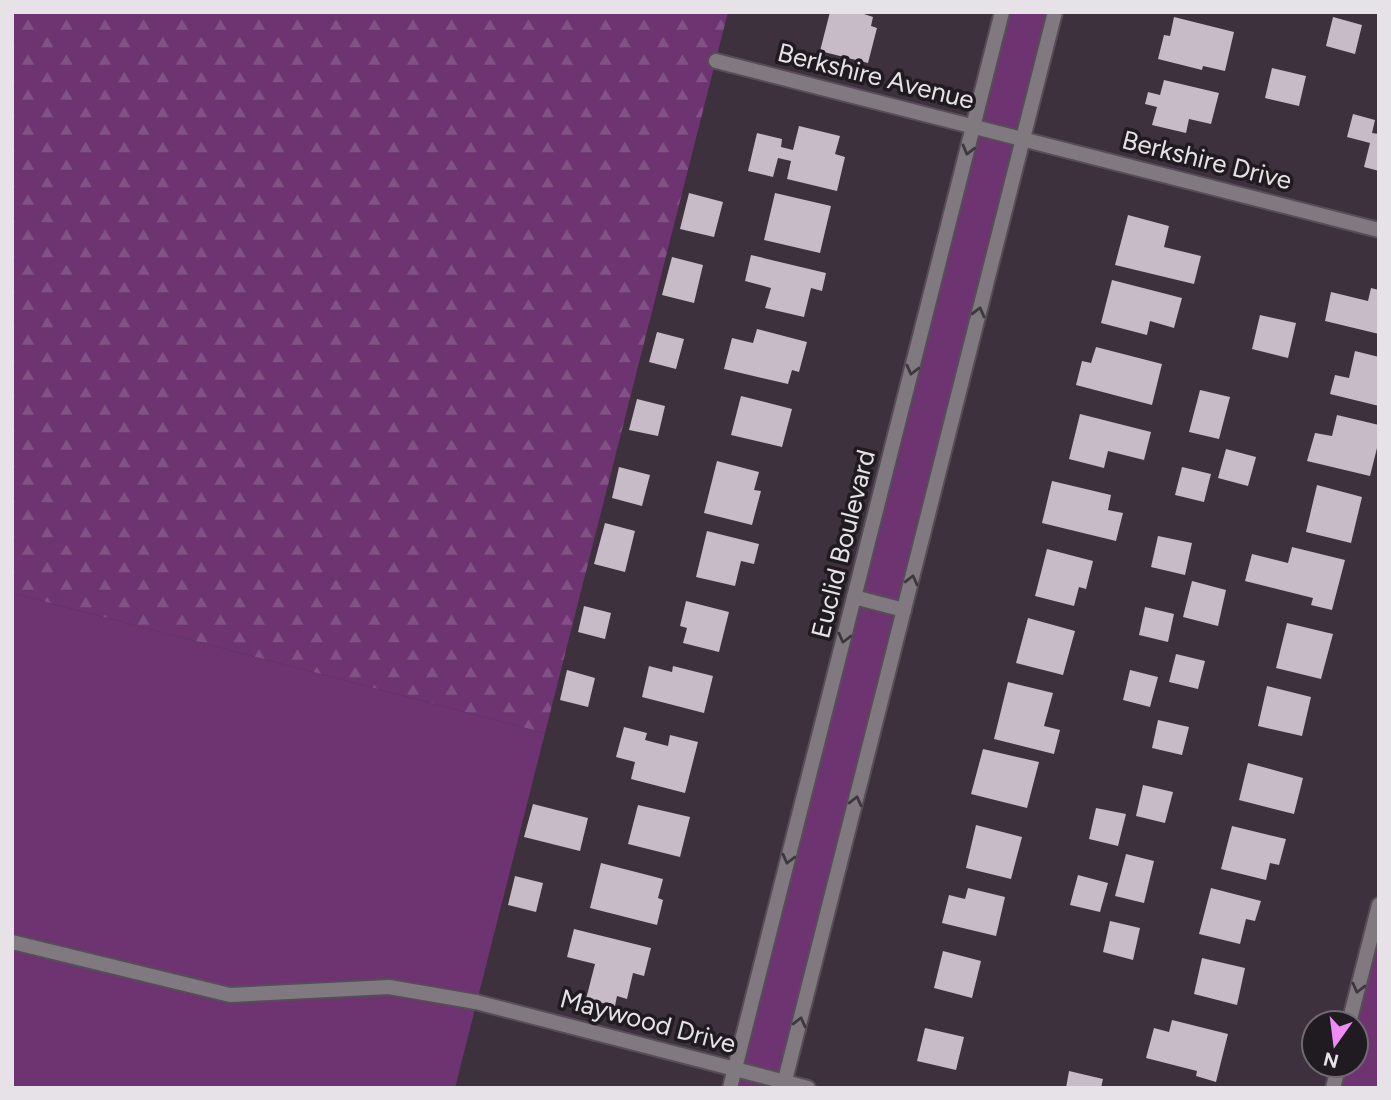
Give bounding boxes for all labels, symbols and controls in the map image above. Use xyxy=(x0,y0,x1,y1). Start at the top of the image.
street label: Berkshire Avenue xyxy=(774,36,978,116)
street label: Berkshire Drive xyxy=(1119,123,1295,197)
one-way arrow xyxy=(962,144,976,156)
one-way arrow xyxy=(971,307,985,319)
one-way arrow xyxy=(906,364,920,376)
street label: Euclid Boulevard xyxy=(804,447,882,641)
one-way arrow xyxy=(904,575,918,587)
one-way arrow xyxy=(838,632,852,644)
one-way arrow xyxy=(848,795,862,807)
one-way arrow xyxy=(782,853,796,865)
street label: Maywood Drive xyxy=(557,982,739,1060)
one-way arrow xyxy=(1352,982,1366,994)
north arrow xyxy=(1300,1009,1370,1079)
one-way arrow xyxy=(792,1016,806,1028)
text: N xyxy=(1321,1047,1341,1073)

